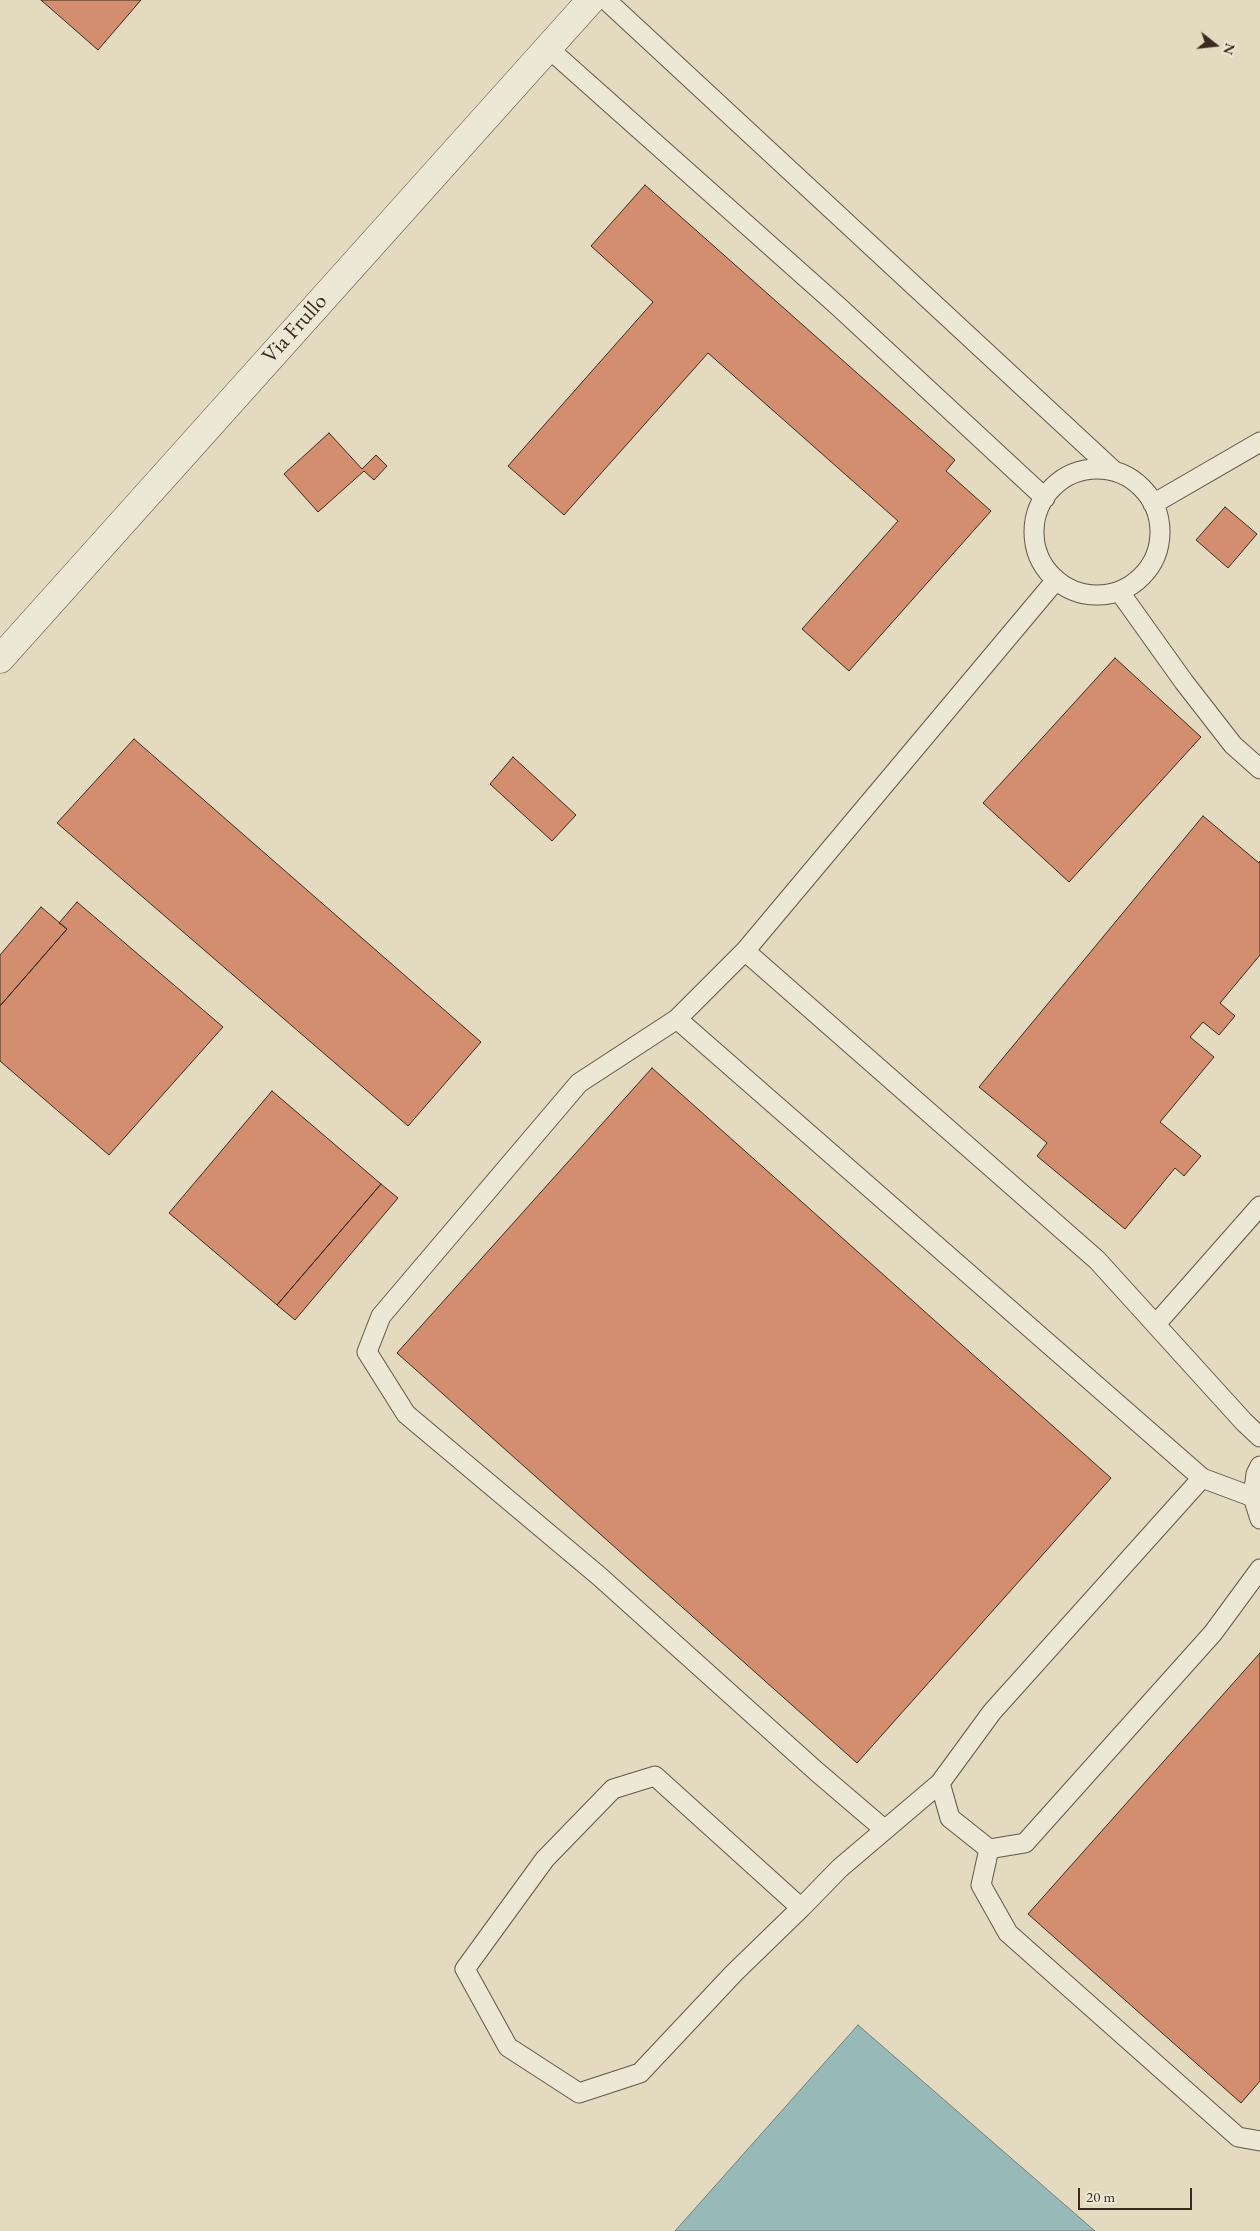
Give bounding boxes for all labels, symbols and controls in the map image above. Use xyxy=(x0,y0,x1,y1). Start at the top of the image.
north arrow xyxy=(1190,20,1240,70)
text: N xyxy=(1219,41,1240,57)
street label: Via Frullo xyxy=(257,289,333,369)
scale bar xyxy=(1080,2178,1194,2210)
text: 20 m xyxy=(1086,2187,1115,2206)

